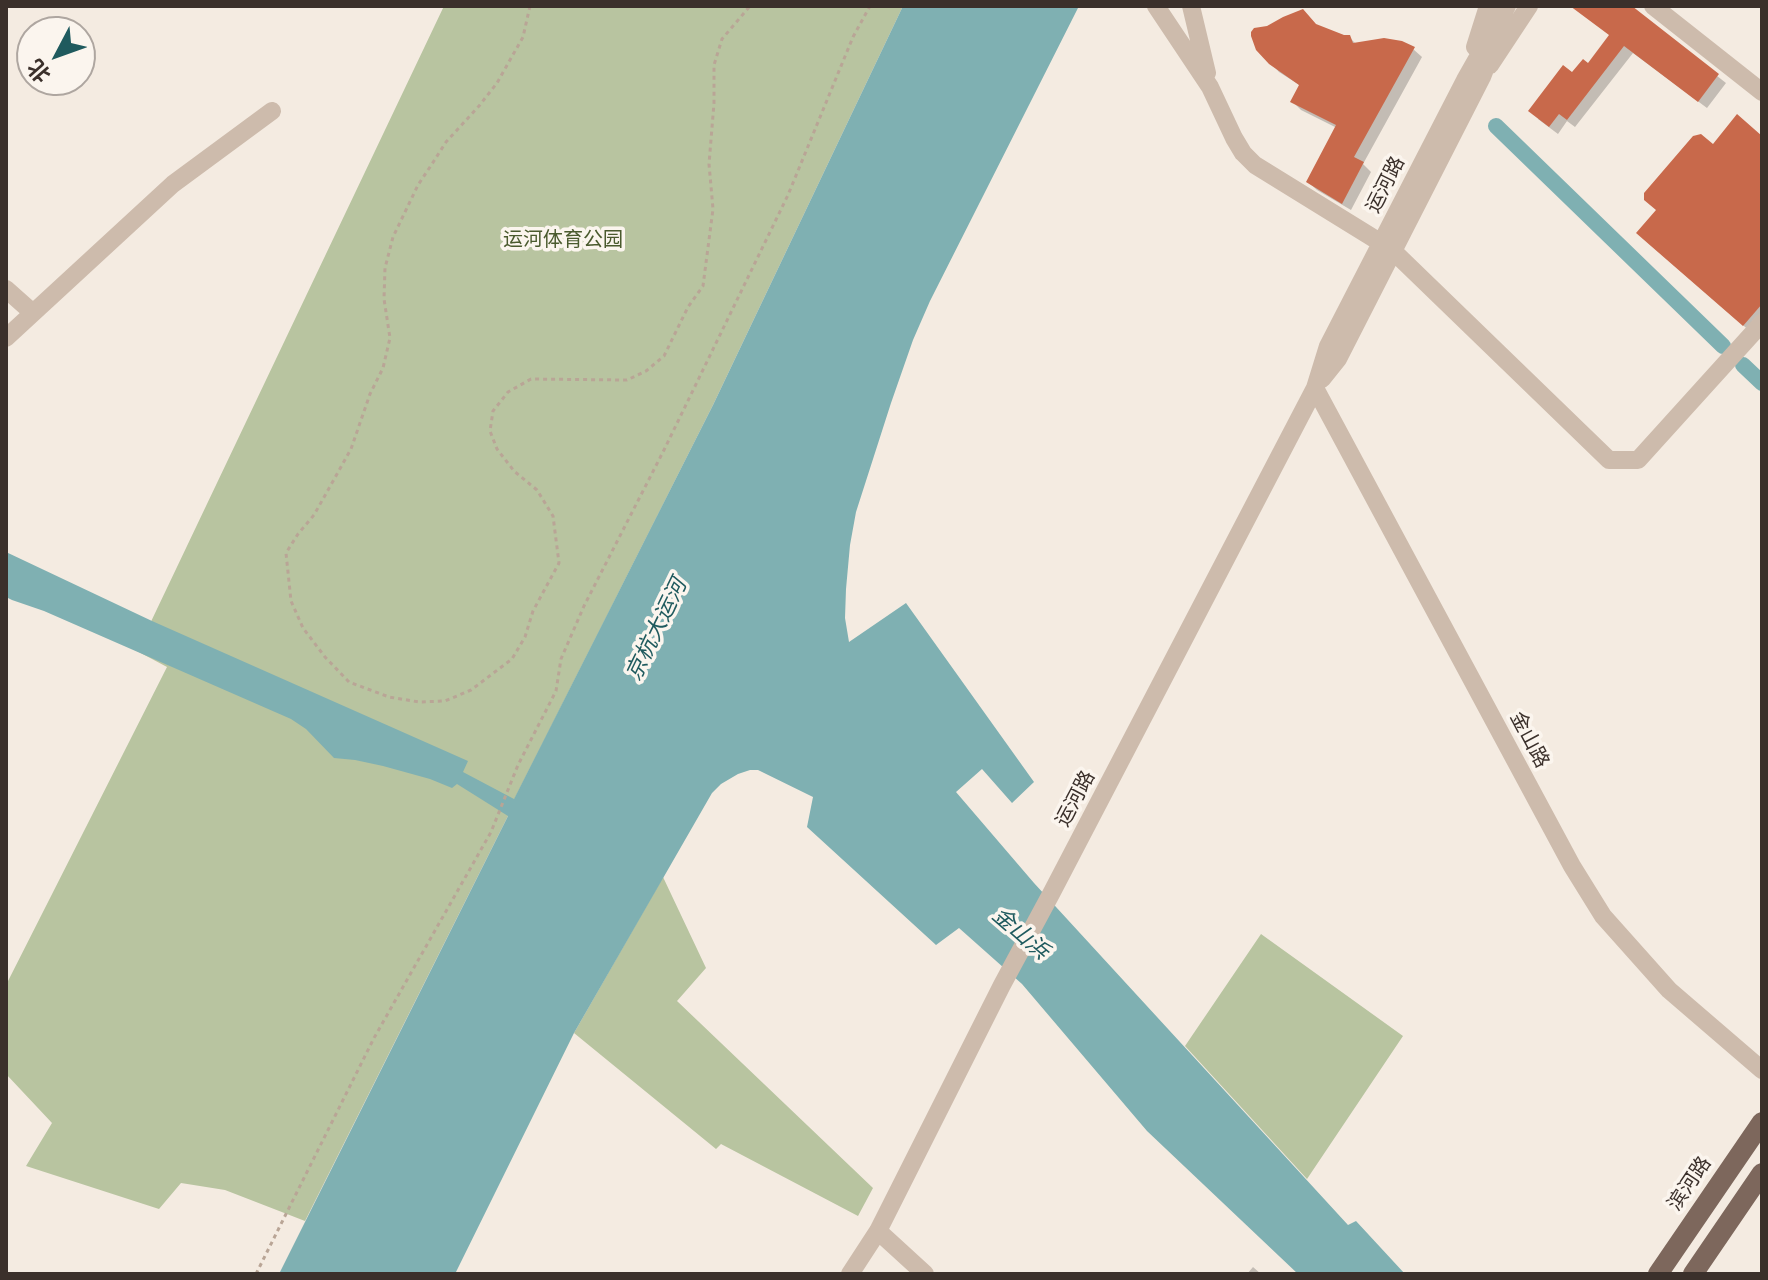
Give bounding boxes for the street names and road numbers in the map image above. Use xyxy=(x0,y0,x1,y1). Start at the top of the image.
street label: 运河路 xyxy=(1362,153,1410,217)
street label: 金山路 xyxy=(1504,708,1554,772)
street label: 运河路 xyxy=(1051,767,1101,831)
street label: 滨河路 xyxy=(1663,1152,1717,1216)

